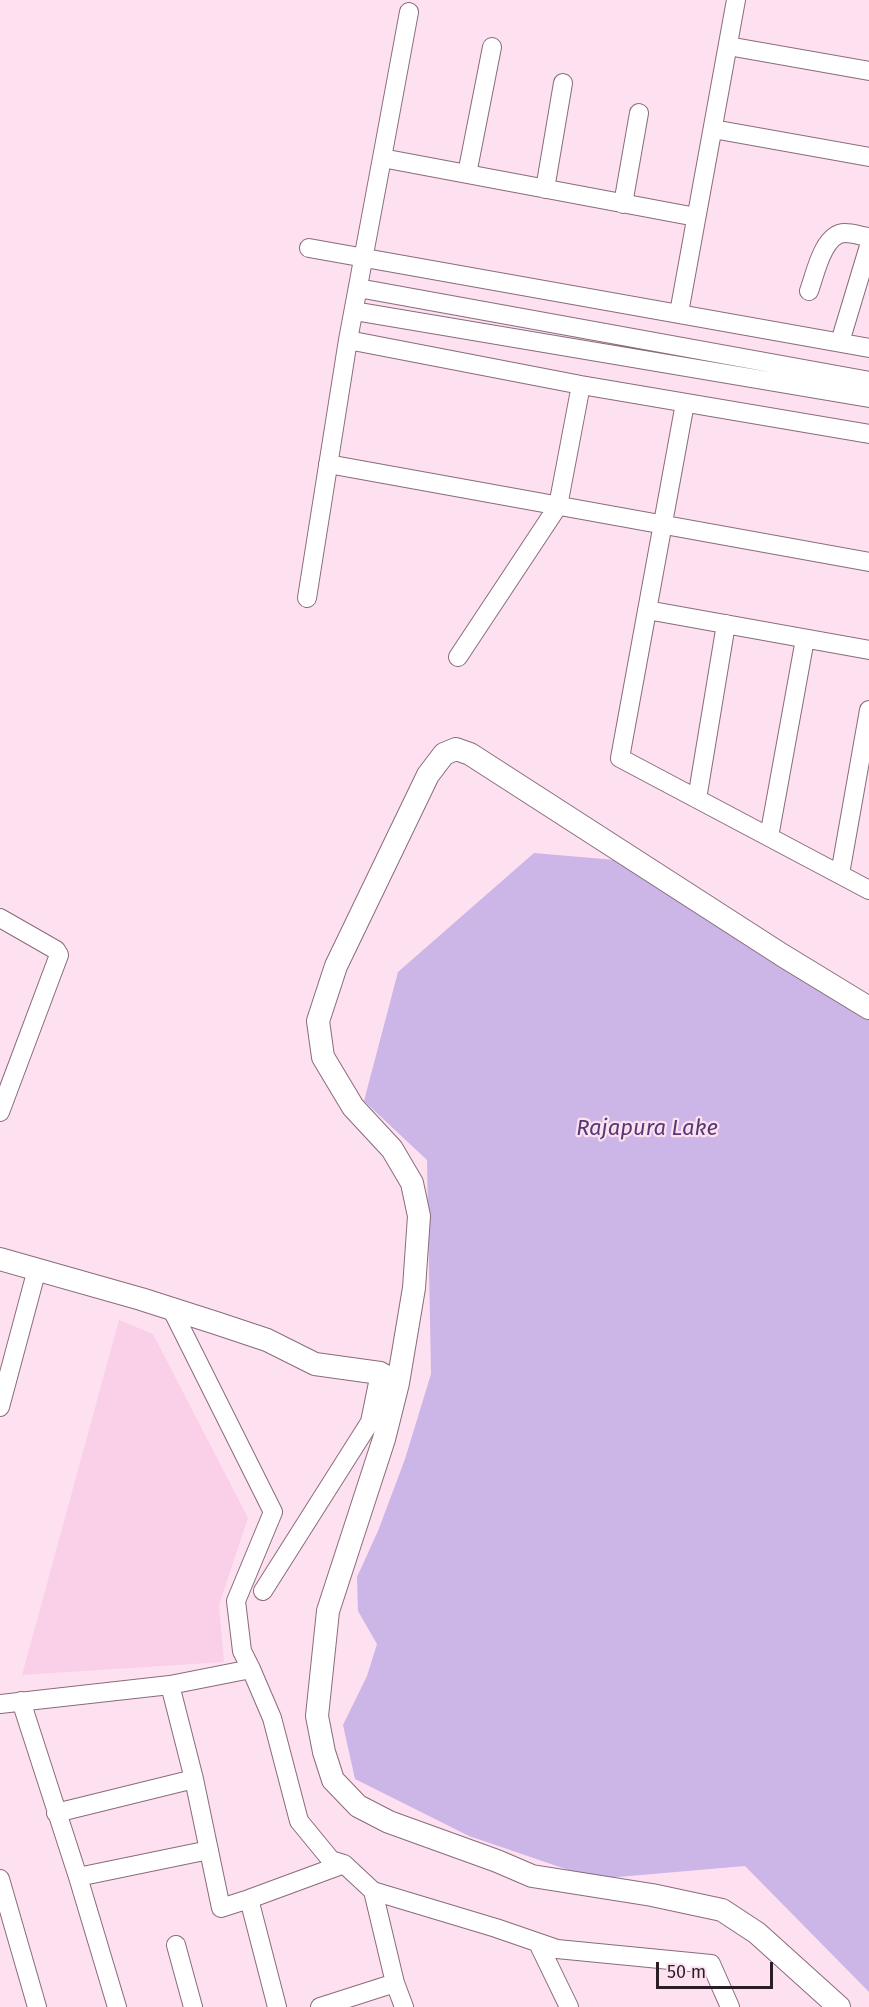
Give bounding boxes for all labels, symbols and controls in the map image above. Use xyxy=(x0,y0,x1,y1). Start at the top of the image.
water label: Rajapura Lake xyxy=(576,1116,718,1142)
scale bar xyxy=(659,1950,776,1988)
text: 50 m xyxy=(667,1961,706,1983)

